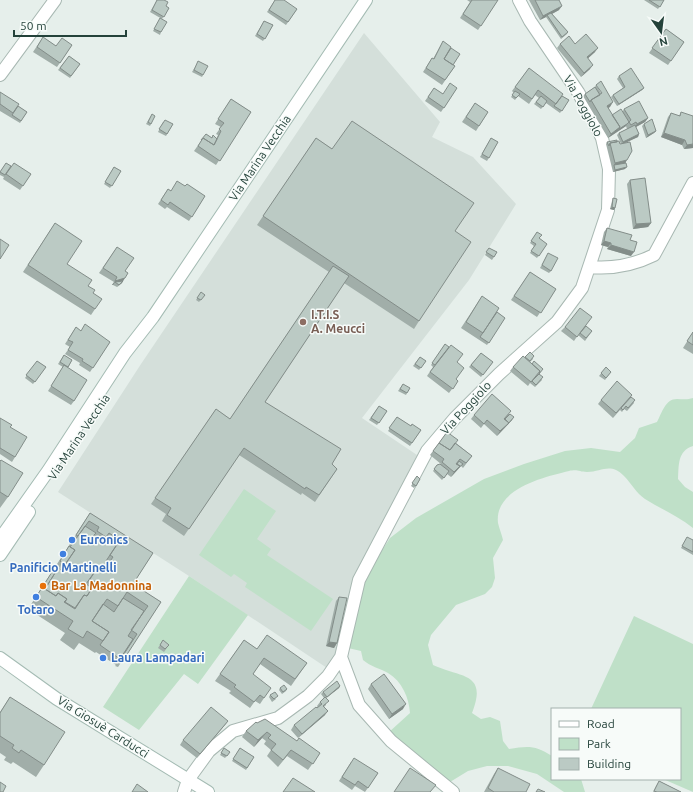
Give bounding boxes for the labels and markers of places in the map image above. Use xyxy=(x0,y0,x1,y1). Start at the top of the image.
place label: I.T.I.S A. Meucci xyxy=(311,308,365,335)
marker: I.T.I.S A. Meucci xyxy=(298,317,308,327)
place label: Euronics xyxy=(80,533,128,546)
marker: Euronics xyxy=(67,535,77,545)
marker: Panificio Martinelli xyxy=(58,549,68,559)
place label: Panificio Martinelli xyxy=(10,561,116,574)
place label: Bar La Madonnina xyxy=(51,579,152,592)
marker: Bar La Madonnina xyxy=(38,581,48,591)
marker: Totaro xyxy=(31,592,41,602)
place label: Totaro xyxy=(17,603,55,616)
place label: Laura Lampadari xyxy=(111,651,205,664)
marker: Laura Lampadari xyxy=(98,653,108,663)

